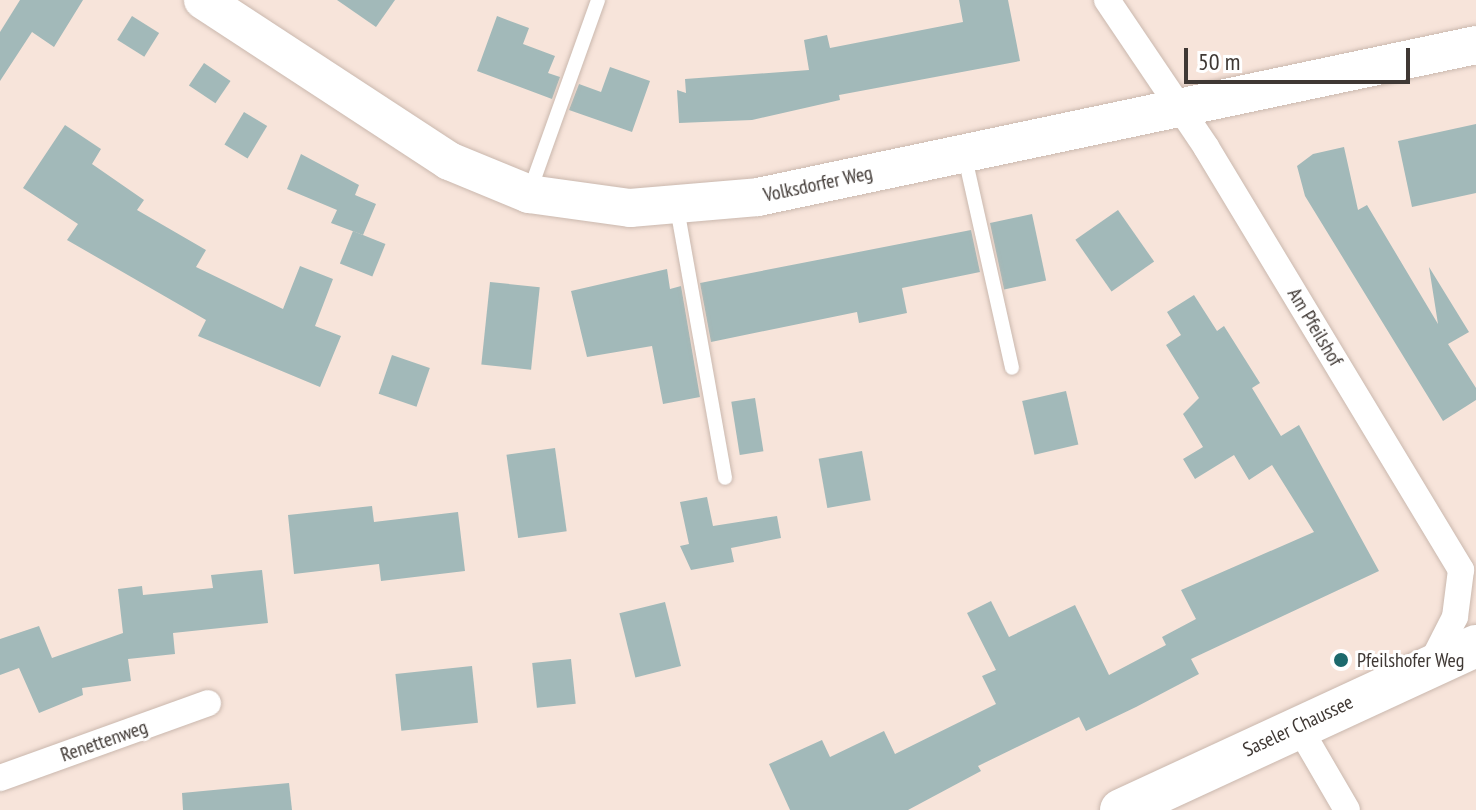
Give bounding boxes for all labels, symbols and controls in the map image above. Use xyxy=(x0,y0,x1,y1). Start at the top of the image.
scale bar xyxy=(1188,32,1414,82)
text: 50 m xyxy=(1198,46,1240,77)
street label: Volksdorfer Weg xyxy=(761,161,875,207)
street label: Am Pfeilshof xyxy=(1282,283,1348,371)
place label: Pfeilshofer Weg xyxy=(1357,648,1465,672)
marker: Pfeilshofer Weg xyxy=(1332,651,1350,669)
street label: Saseler Chaussee xyxy=(1239,690,1357,762)
street label: Renettenweg xyxy=(57,715,151,767)

